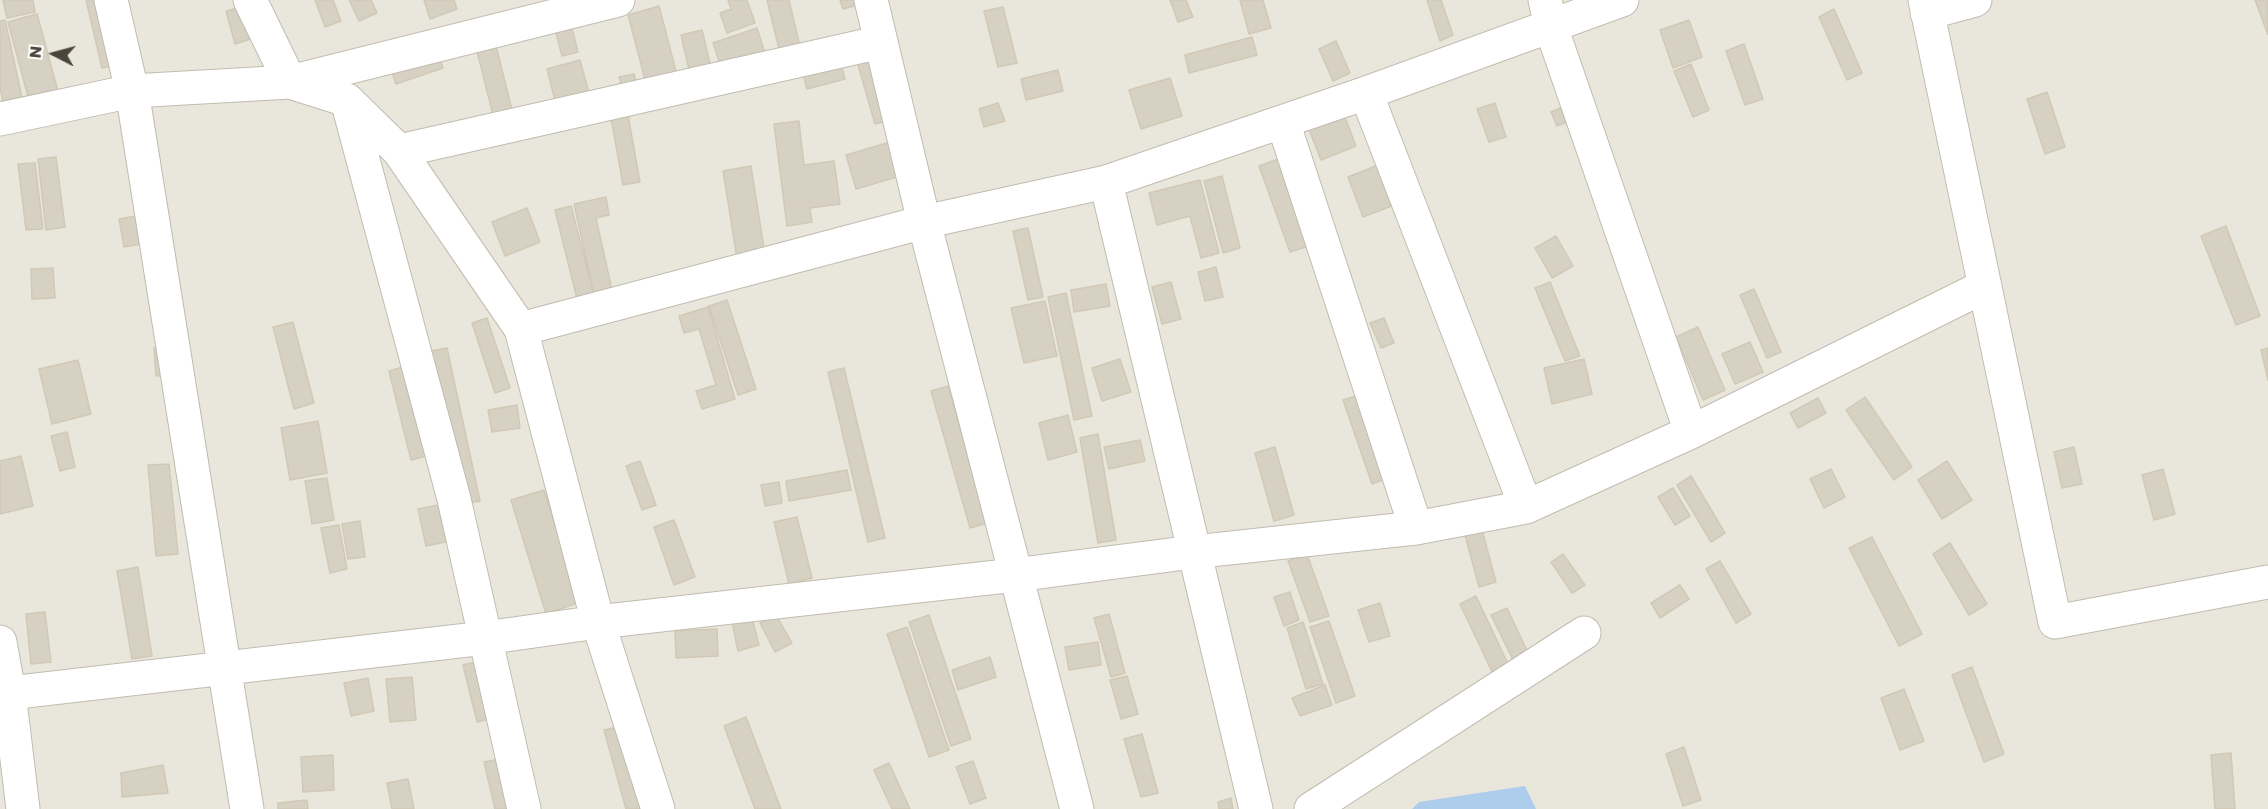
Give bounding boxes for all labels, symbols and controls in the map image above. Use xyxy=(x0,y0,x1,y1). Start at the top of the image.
north arrow xyxy=(24,24,84,84)
text: N xyxy=(24,45,48,59)

